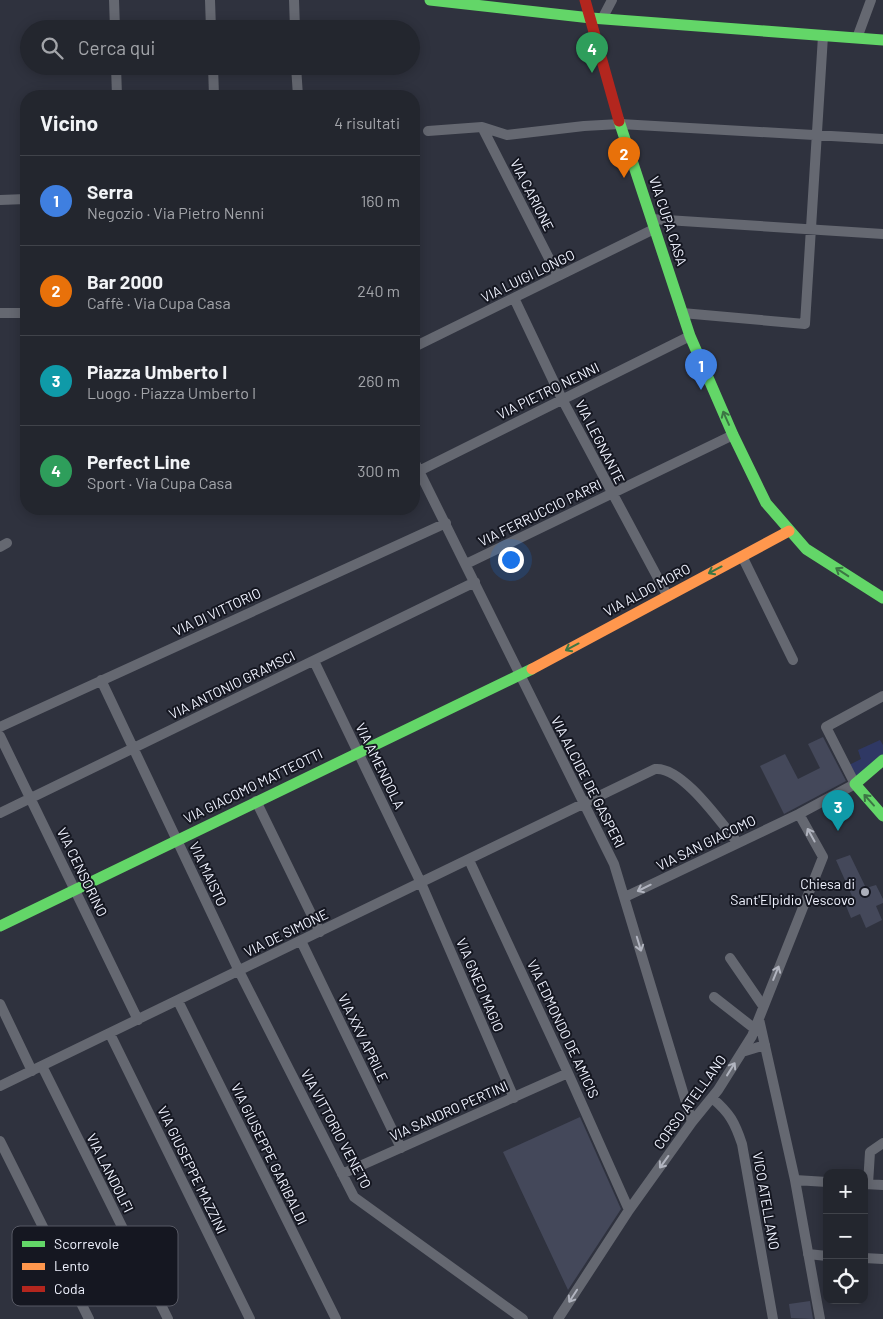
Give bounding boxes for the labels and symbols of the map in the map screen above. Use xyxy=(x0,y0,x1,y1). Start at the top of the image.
pin: 4 xyxy=(576,32,608,73)
pin: 2 xyxy=(608,137,640,178)
street label: VIA CARIONE xyxy=(507,156,558,234)
street label: VIA CUPA CASA xyxy=(646,174,691,268)
street label: VIA LUIGI LONGO xyxy=(478,246,577,306)
pin: 1 xyxy=(685,349,717,390)
street label: VIA PIETRO NENNI xyxy=(494,358,602,423)
street label: VIA LEGNANTE xyxy=(572,397,629,487)
one-way arrow xyxy=(720,411,730,426)
street label: VIA FERRUCCIO PARRI xyxy=(475,475,604,550)
your location xyxy=(498,547,524,573)
street label: VIA ALDO MORO xyxy=(601,560,693,620)
one-way arrow xyxy=(707,565,722,575)
one-way arrow xyxy=(835,567,849,577)
street label: VIA DI VITTORIO xyxy=(170,584,263,639)
one-way arrow xyxy=(564,642,579,652)
street label: VIA ANTONIO GRAMSCI xyxy=(166,647,298,722)
street label: VIA ALCIDE DE GASPERI xyxy=(548,713,629,850)
street label: VIA AMENDOLA xyxy=(352,720,409,812)
street label: VIA GIACOMO MATTEOTTI xyxy=(180,744,325,827)
pin: 3 xyxy=(822,790,854,831)
one-way arrow xyxy=(863,794,875,807)
street label: VIA SAN GIACOMO xyxy=(653,811,758,874)
street label: VIA CENSORINO xyxy=(54,825,111,919)
one-way arrow xyxy=(806,828,816,843)
street label: VIA MAISTO xyxy=(186,839,231,909)
place label: Chiesa di Sant'Elpidio Vescovo xyxy=(730,875,855,908)
one-way arrow xyxy=(637,883,652,893)
marker: Chiesa di Sant'Elpidio Vescovo xyxy=(859,886,871,898)
street label: VIA DE SIMONE xyxy=(241,905,331,960)
street label: VIA GNEO MAGIO xyxy=(453,935,508,1034)
one-way arrow xyxy=(634,936,644,952)
street label: VIA EDMONDO DE AMICIS xyxy=(524,957,603,1101)
one-way arrow xyxy=(772,966,781,981)
street label: VIA XXV APRILE xyxy=(335,991,392,1085)
street label: CORSO ATELLANO xyxy=(650,1051,730,1152)
one-way arrow xyxy=(726,1062,737,1076)
street label: VIA VITTORIO VENETO xyxy=(298,1066,375,1191)
street label: VIA SANDRO PERTINI xyxy=(387,1077,511,1144)
street label: VIA GIUSEPPE GARIBALDI xyxy=(228,1080,311,1227)
street label: VIA GIUSEPPE MAZZINI xyxy=(154,1103,231,1236)
street label: VIA LANDOLFI xyxy=(83,1130,138,1215)
street label: VICO ATELLANO xyxy=(750,1151,783,1251)
one-way arrow xyxy=(658,1155,669,1168)
legend xyxy=(12,1226,178,1306)
text: Scorrevole xyxy=(54,1235,119,1252)
text: Lento xyxy=(54,1257,89,1274)
text: Coda xyxy=(54,1280,85,1297)
one-way arrow xyxy=(567,1289,577,1303)

